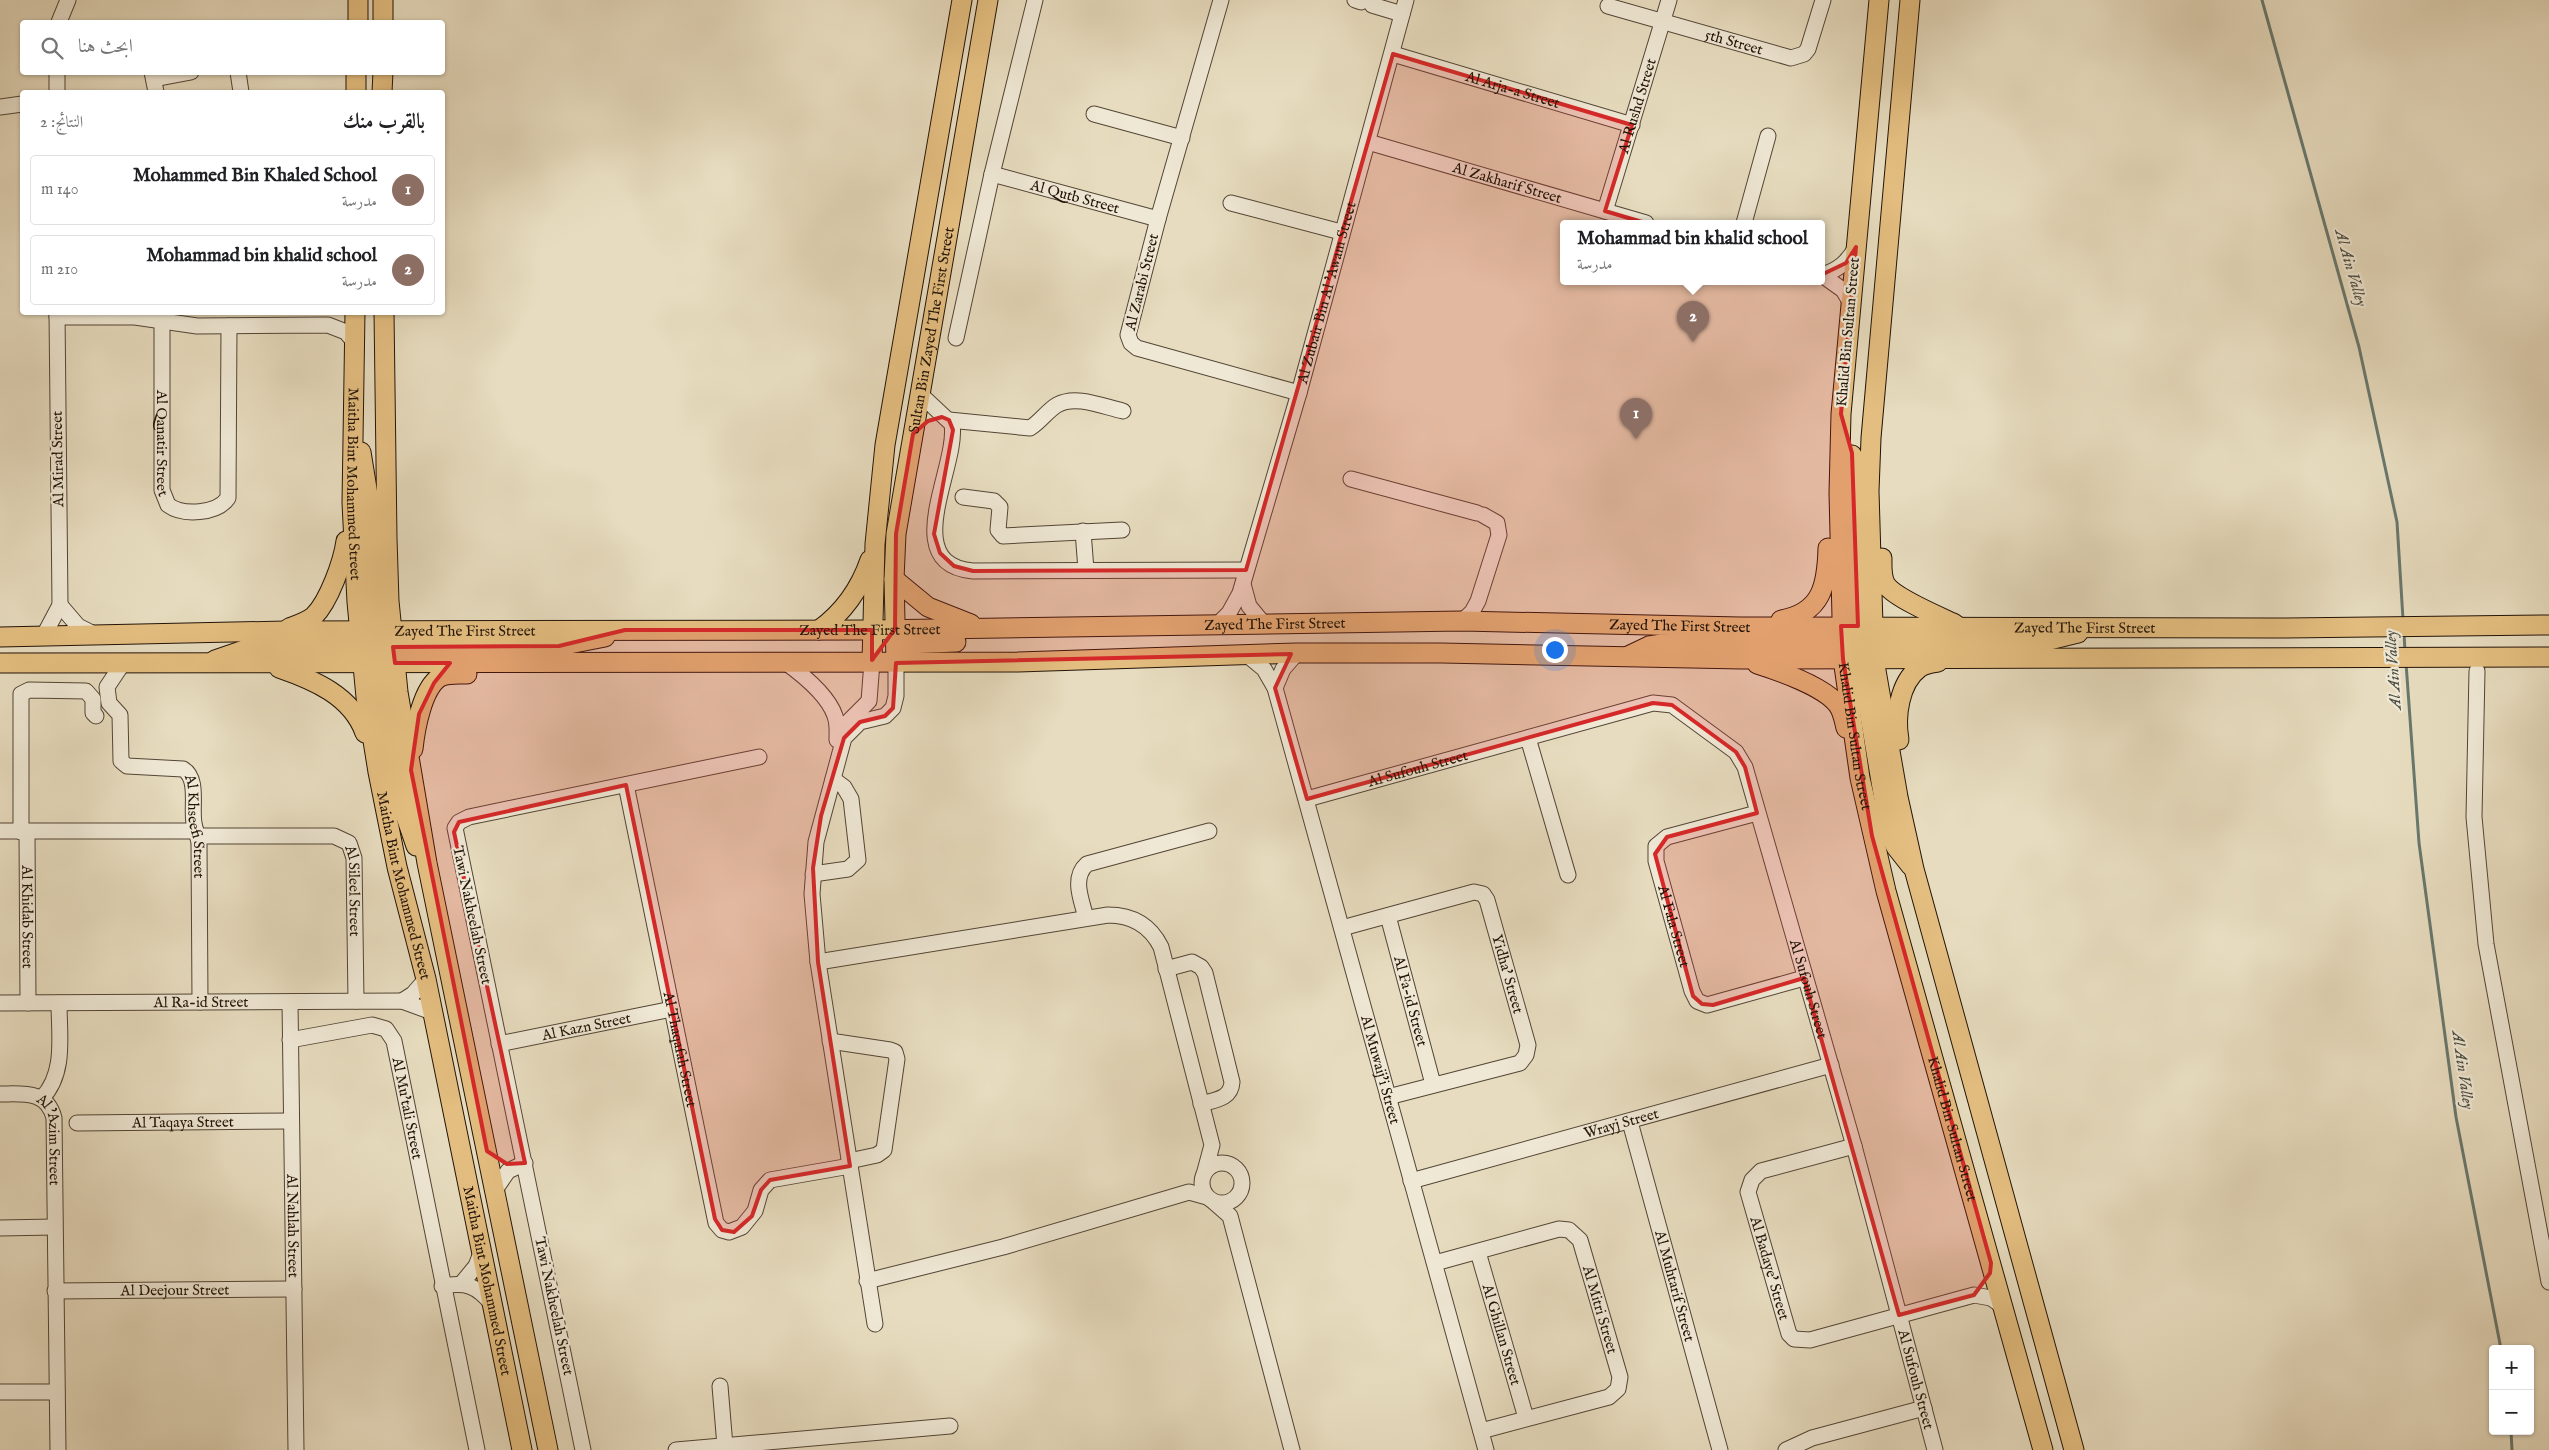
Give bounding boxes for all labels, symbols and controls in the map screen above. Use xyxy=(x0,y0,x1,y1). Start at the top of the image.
search box xyxy=(20,20,445,75)
street label: 5th Street xyxy=(1703,25,1765,59)
icon: search xyxy=(38,34,66,62)
text: ابحث هنا xyxy=(78,35,133,59)
street label: Al Rushd Street xyxy=(1613,56,1660,157)
street label: Al Arja-a Street xyxy=(1463,66,1562,113)
text: بالقرب منك xyxy=(343,109,425,136)
text: النتائج: 2 xyxy=(40,113,83,133)
street label: Al Zakharif Street xyxy=(1450,157,1564,207)
text: Mohammed Bin Khaled School xyxy=(133,164,377,188)
street label: Al Qutb Street xyxy=(1027,175,1122,218)
text: 140 m xyxy=(41,180,79,200)
text: 1 xyxy=(405,180,411,200)
text: مدرسة xyxy=(342,192,377,212)
street label: Al Zubair Bin Al 'Awam Street xyxy=(1292,199,1360,387)
popup xyxy=(1560,220,1825,285)
street label: Sultan Bin Zayed The First Street xyxy=(904,225,958,435)
water label: Al Ain Valley xyxy=(2329,225,2371,310)
text: Mohammad bin khalid school xyxy=(1577,227,1808,251)
street label: Al Zarabi Street xyxy=(1121,232,1163,333)
text: Mohammad bin khalid school xyxy=(146,244,377,268)
text: مدرسة xyxy=(1577,255,1612,275)
street label: Khalid Bin Sultan Street xyxy=(1832,257,1864,407)
text: 210 m xyxy=(41,260,78,280)
text: 2 xyxy=(404,260,412,280)
text: مدرسة xyxy=(342,272,377,292)
pin: 2 xyxy=(1677,301,1709,342)
street label: Maitha Bint Mohammed Street xyxy=(342,387,365,581)
street label: Al Qanatir Street xyxy=(153,389,173,499)
pin: 1 xyxy=(1620,398,1652,439)
street label: Al Mirad Street xyxy=(48,411,68,508)
street label: Zayed The First Street xyxy=(1204,613,1346,634)
street label: Zayed The First Street xyxy=(1609,615,1751,637)
street label: Zayed The First Street xyxy=(2014,618,2156,637)
street label: Zayed The First Street xyxy=(799,619,941,640)
street label: Zayed The First Street xyxy=(394,621,536,640)
water label: Al Ain Valley xyxy=(2381,629,2407,712)
your location xyxy=(1542,637,1568,663)
street label: Khalid Bin Sultan Street xyxy=(1834,661,1877,812)
street label: Al Sufouh Street xyxy=(1365,745,1470,791)
street label: Al Khseefi Street xyxy=(180,771,209,878)
street label: Maitha Bint Mohammed Street xyxy=(373,790,435,982)
street label: Al Sileel Street xyxy=(340,841,365,937)
street label: Tawi Nakheelah Street xyxy=(448,844,496,986)
street label: Al Khidab Street xyxy=(18,864,37,969)
street label: Al Fala Street xyxy=(1653,882,1694,969)
street label: Yidha' Street xyxy=(1488,932,1528,1016)
street label: Al Sufouh Street xyxy=(1785,936,1832,1041)
street label: Al Fa-id Street xyxy=(1389,953,1432,1048)
street label: Al Thaqafah Street xyxy=(659,989,701,1109)
street label: Al Ra-id Street xyxy=(153,992,248,1012)
street label: Al Kazn Street xyxy=(539,1008,632,1045)
street label: Al Muwaij'i Street xyxy=(1356,1012,1405,1126)
water label: Al Ain Valley xyxy=(2446,1027,2478,1112)
street label: Khalid Bin Sultan Street xyxy=(1923,1054,1982,1203)
street label: Al Mu'tali Street xyxy=(388,1055,427,1161)
street label: Al 'Azim Street xyxy=(32,1089,65,1186)
street label: Wrayj Street xyxy=(1582,1104,1661,1142)
street label: Al Taqaya Street xyxy=(131,1112,234,1132)
street label: Al Nahlah Street xyxy=(283,1173,303,1278)
street label: Maitha Bint Mohammed Street xyxy=(459,1184,516,1377)
street label: Al Badaye' Street xyxy=(1746,1213,1794,1322)
street label: Al Muhtarif Street xyxy=(1650,1227,1699,1344)
street label: Tawi Nakheelah Street xyxy=(530,1235,578,1377)
street label: Al Mitri Street xyxy=(1578,1262,1622,1356)
street label: Al Deejour Street xyxy=(119,1280,229,1300)
street label: Al Ghillan Street xyxy=(1478,1281,1526,1388)
street label: Al Sufouh Street xyxy=(1894,1326,1939,1432)
map controls xyxy=(2489,1345,2534,1435)
button: + xyxy=(2489,1345,2534,1390)
button: − xyxy=(2489,1390,2534,1435)

